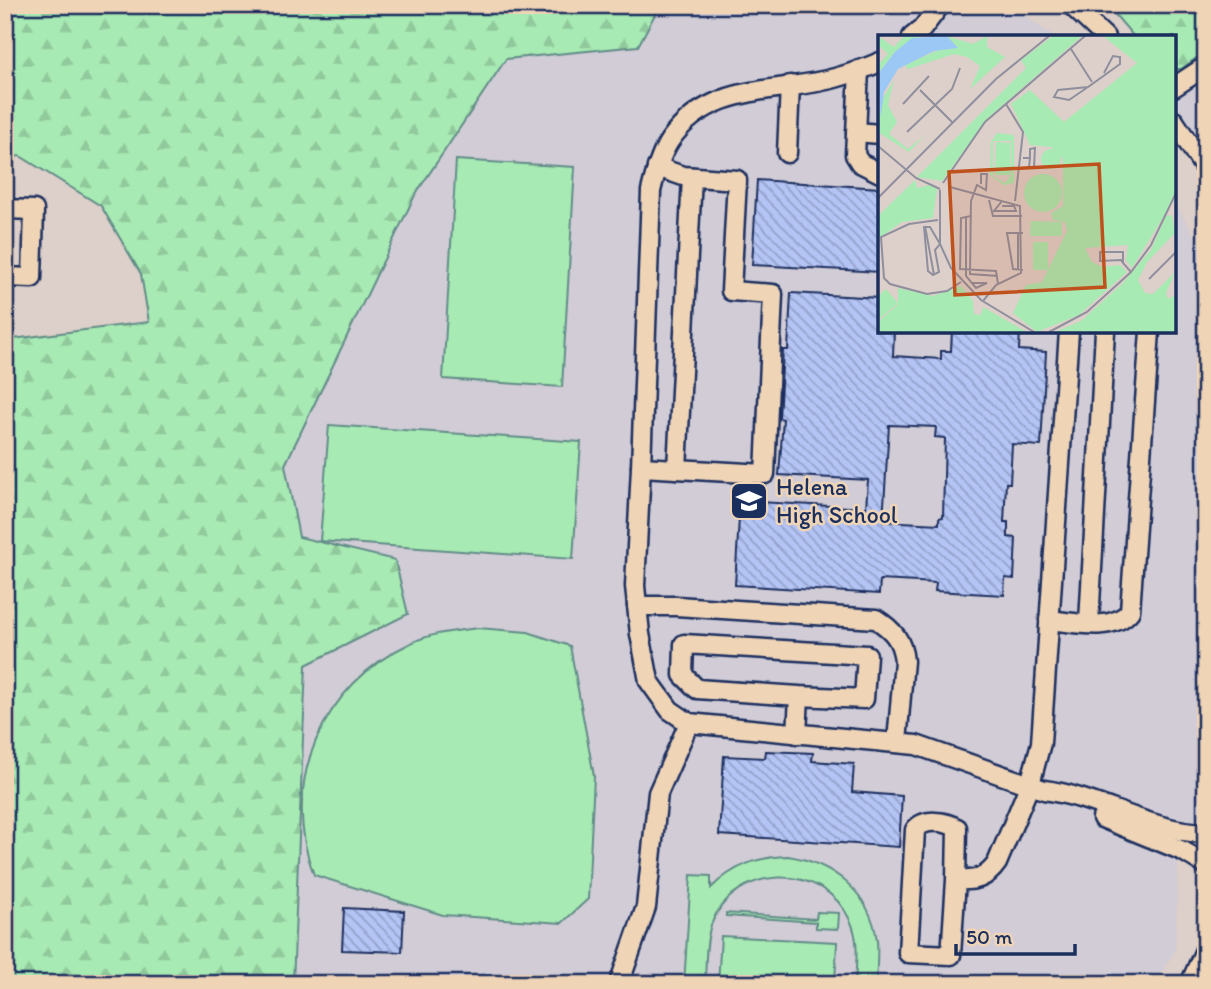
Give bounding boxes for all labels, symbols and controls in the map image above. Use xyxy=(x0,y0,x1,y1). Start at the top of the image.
inset map xyxy=(878,35,1176,332)
place label: Helena High School xyxy=(776,472,898,529)
school or university icon: Helena High School xyxy=(728,480,770,522)
scale bar xyxy=(956,912,1074,956)
text: 50 m xyxy=(966,924,1013,949)

